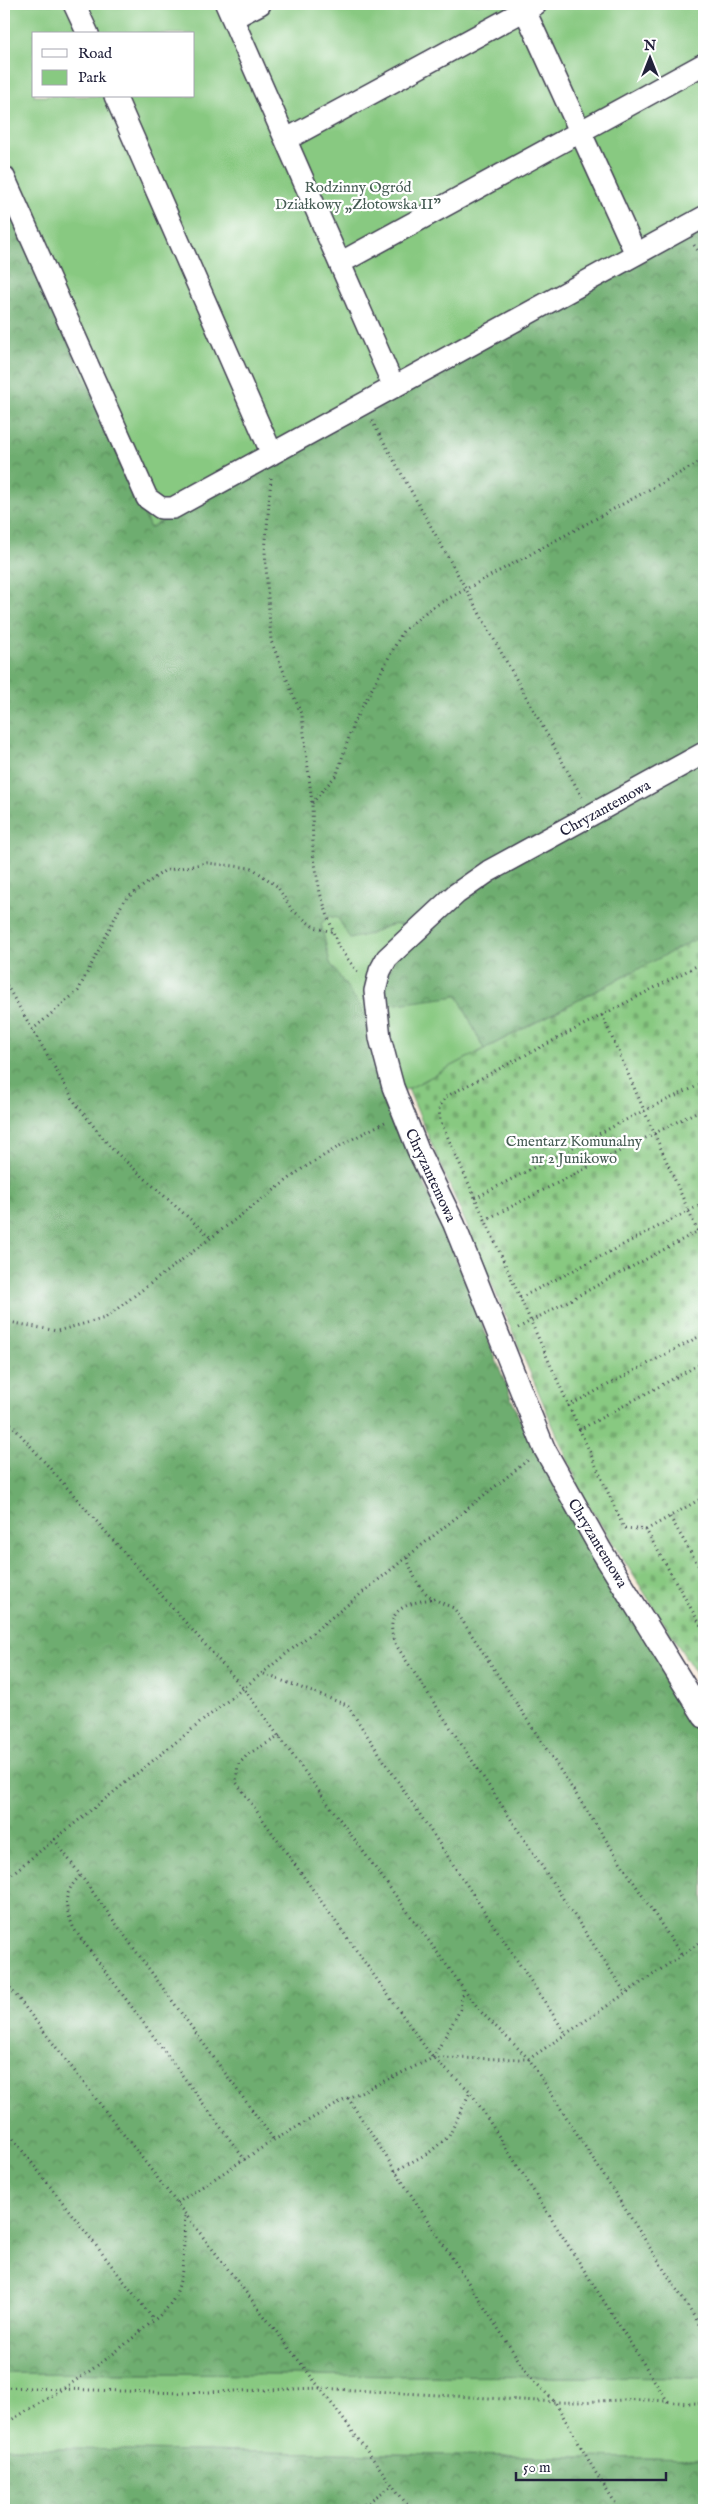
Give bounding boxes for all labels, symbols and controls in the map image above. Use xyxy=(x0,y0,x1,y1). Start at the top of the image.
legend xyxy=(32,32,195,98)
north arrow xyxy=(626,32,676,82)
text: N xyxy=(643,37,656,55)
text: Road xyxy=(78,44,113,63)
text: Park xyxy=(78,68,108,87)
park label: Rodzinny Ogród Działkowy „Złotowska II” xyxy=(275,178,442,214)
street label: Chryzantemowa xyxy=(557,775,654,841)
street label: Chryzantemowa xyxy=(401,1126,461,1225)
park label: Cmentarz Komunalny nr 2 Junikowo xyxy=(506,1132,643,1168)
street label: Chryzantemowa xyxy=(563,1495,632,1592)
scale bar xyxy=(516,2449,666,2481)
text: 50 m xyxy=(523,2458,551,2477)

